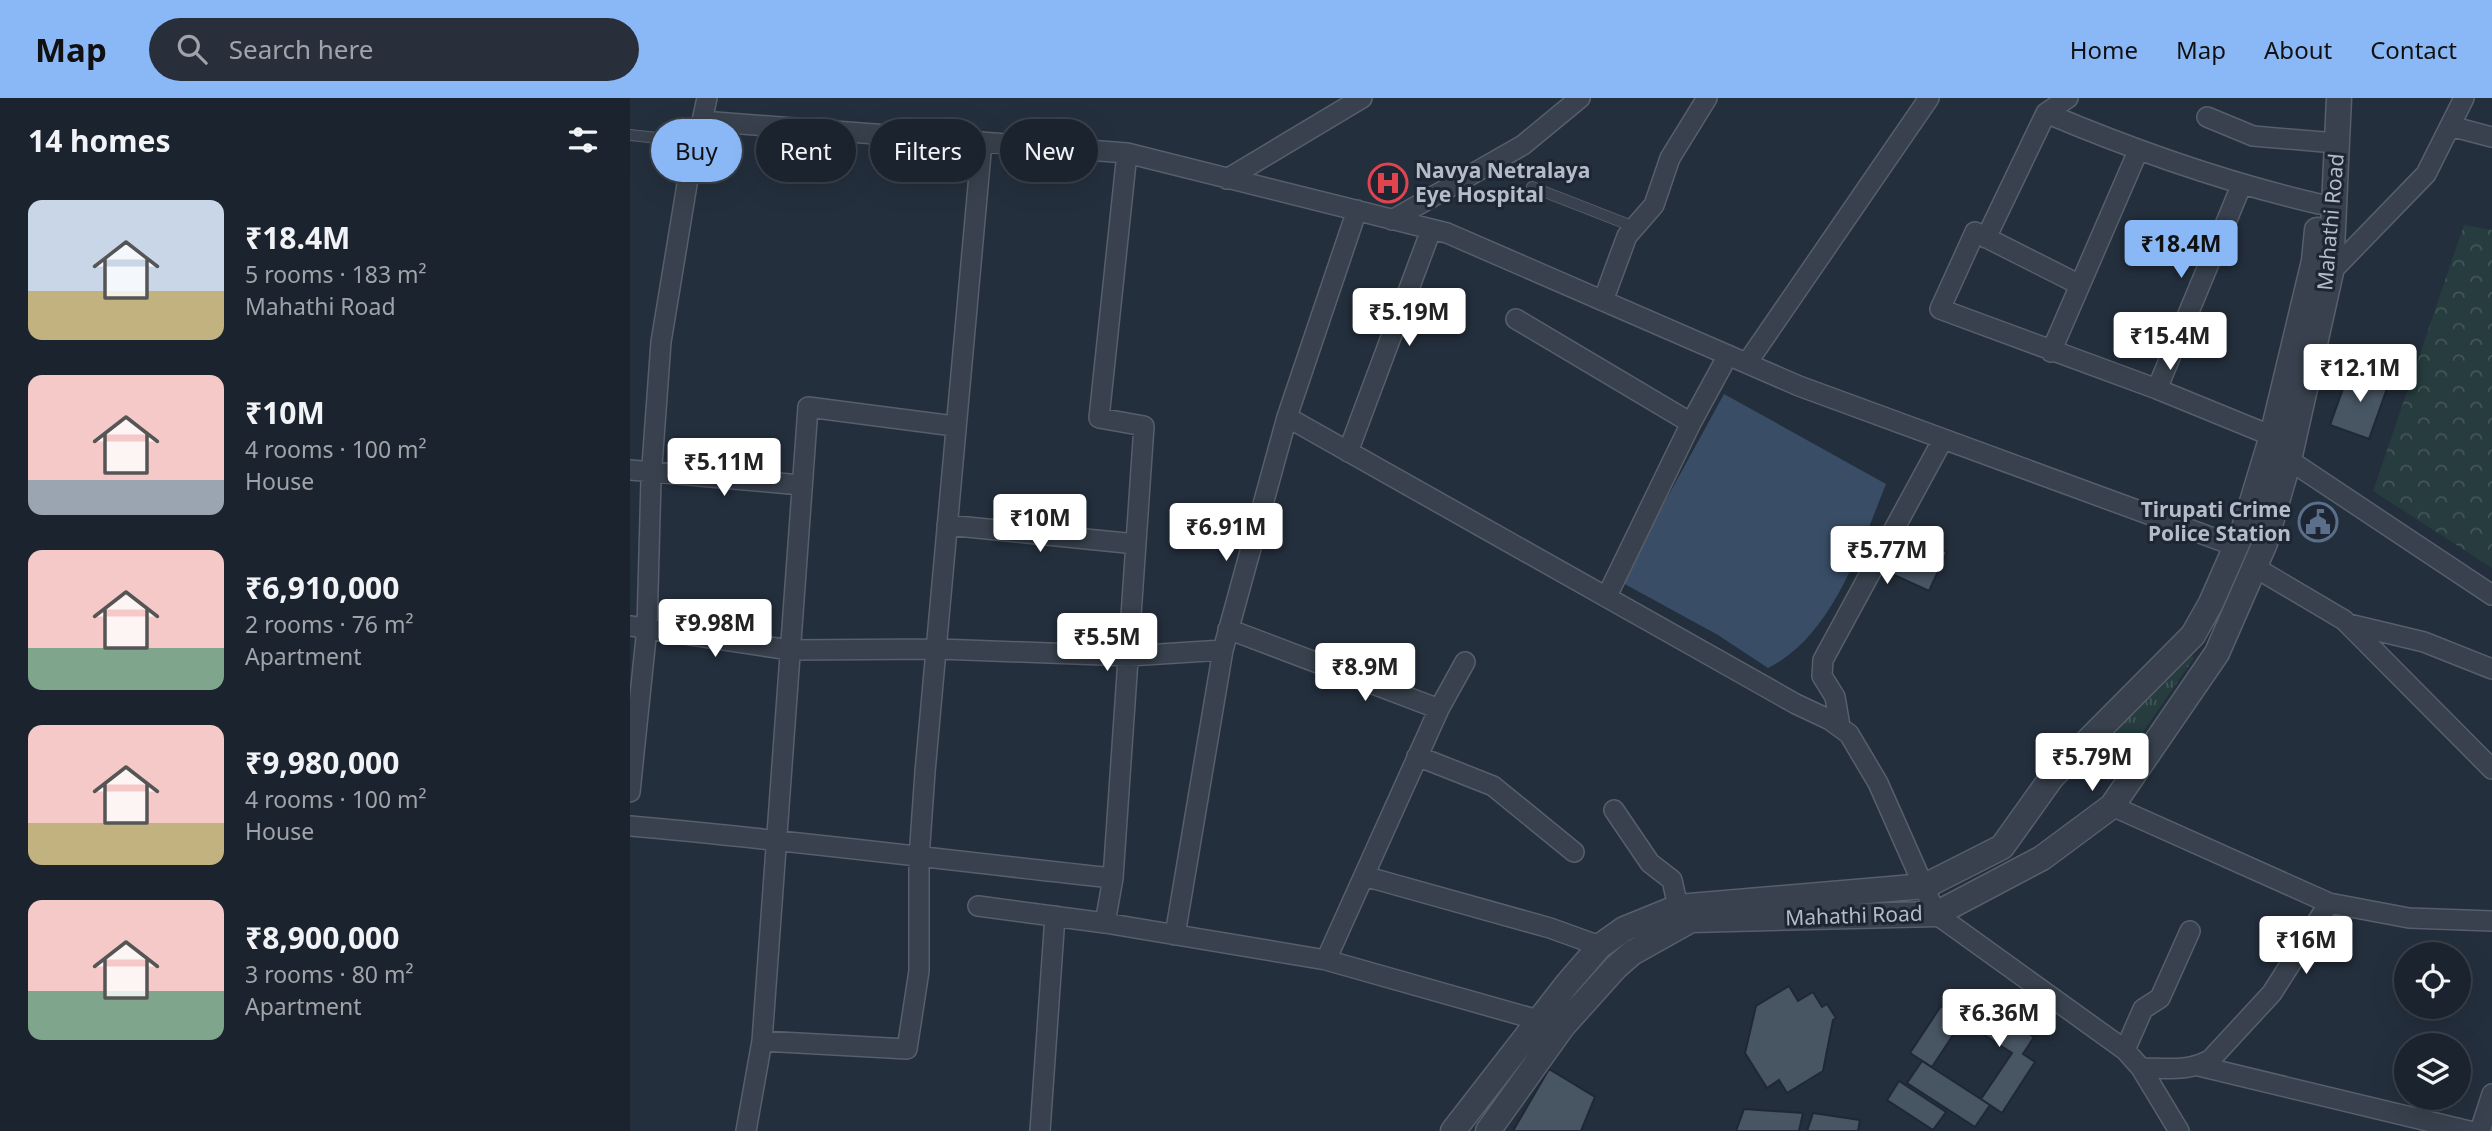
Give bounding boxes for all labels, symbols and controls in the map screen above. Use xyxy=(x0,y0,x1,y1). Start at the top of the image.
search box xyxy=(149,18,639,81)
text: Map xyxy=(35,27,107,72)
icon: search xyxy=(173,30,211,68)
text: Search here xyxy=(229,31,373,67)
text: Home xyxy=(2070,33,2138,66)
text: Map xyxy=(2176,33,2226,66)
text: About xyxy=(2264,33,2332,66)
text: Contact xyxy=(2370,33,2457,66)
chip: Buy xyxy=(651,119,742,182)
chip: Rent xyxy=(756,119,856,182)
chip: Filters xyxy=(870,119,986,182)
chip: New xyxy=(1000,119,1098,182)
text: 14 homes xyxy=(28,120,171,161)
icon: filters xyxy=(564,121,602,159)
street label: Mahathi Road xyxy=(2310,152,2350,292)
place label: Navya Netralaya Eye Hospital xyxy=(1415,156,1590,208)
hospital icon: Navya Netralaya Eye Hospital xyxy=(1367,162,1409,204)
text: ₹18.4M xyxy=(245,217,350,258)
pin: ₹18.4M xyxy=(2124,220,2238,280)
text: ₹18.4M xyxy=(2141,227,2221,259)
icon: home xyxy=(84,228,168,312)
text: 5 rooms · 183 m² xyxy=(245,258,427,290)
pin: ₹5.19M xyxy=(1352,288,1466,348)
text: Mahathi Road xyxy=(245,290,396,322)
text: ₹5.19M xyxy=(1369,295,1449,327)
pin: ₹15.4M xyxy=(2113,313,2227,372)
text: ₹15.4M xyxy=(2130,319,2210,351)
pin: ₹12.1M xyxy=(2303,344,2417,404)
text: ₹12.1M xyxy=(2320,351,2400,383)
text: ₹10M xyxy=(245,392,325,433)
icon: home xyxy=(84,403,168,487)
text: 4 rooms · 100 m² xyxy=(245,433,427,465)
pin: ₹5.11M xyxy=(667,438,781,498)
text: ₹5.11M xyxy=(684,445,764,477)
text: House xyxy=(245,465,314,497)
pin: ₹10M xyxy=(999,494,1081,554)
place label: Tirupati Crime Police Station xyxy=(2141,495,2291,547)
text: ₹10M xyxy=(1009,501,1071,533)
public building icon: Tirupati Crime Police Station xyxy=(2297,501,2339,543)
pin: ₹6.91M xyxy=(1169,504,1283,563)
text: ₹6.91M xyxy=(1186,510,1266,542)
pin: ₹5.77M xyxy=(1830,526,1944,586)
text: ₹5.77M xyxy=(1847,533,1927,565)
text: ₹6,910,000 xyxy=(245,567,399,608)
icon: home xyxy=(84,578,168,662)
pin: ₹9.98M xyxy=(658,600,772,659)
text: ₹9.98M xyxy=(675,606,755,638)
text: 2 rooms · 76 m² xyxy=(245,608,414,640)
pin: ₹5.5M xyxy=(1058,614,1156,673)
text: ₹5.5M xyxy=(1073,620,1141,652)
text: Apartment xyxy=(245,640,362,672)
pin: ₹8.9M xyxy=(1316,644,1414,703)
text: ₹8.9M xyxy=(1331,650,1399,682)
pin: ₹5.79M xyxy=(2035,734,2149,793)
text: ₹5.79M xyxy=(2052,740,2132,772)
text: ₹9,980,000 xyxy=(245,742,399,783)
icon: home xyxy=(84,753,168,837)
text: 4 rooms · 100 m² xyxy=(245,783,427,815)
text: House xyxy=(245,815,314,847)
street label: Mahathi Road xyxy=(1785,899,1923,931)
pin: ₹16M xyxy=(2265,916,2347,976)
text: ₹8,900,000 xyxy=(245,917,399,958)
text: ₹16M xyxy=(2275,923,2337,955)
icon: home xyxy=(84,928,168,1012)
map controls xyxy=(2394,942,2471,1110)
button: locate xyxy=(2394,942,2471,1019)
text: 3 rooms · 80 m² xyxy=(245,958,414,990)
text: Apartment xyxy=(245,990,362,1022)
pin: ₹6.36M xyxy=(1942,990,2056,1049)
text: ₹6.36M xyxy=(1959,996,2039,1028)
button: layers xyxy=(2394,1033,2471,1110)

